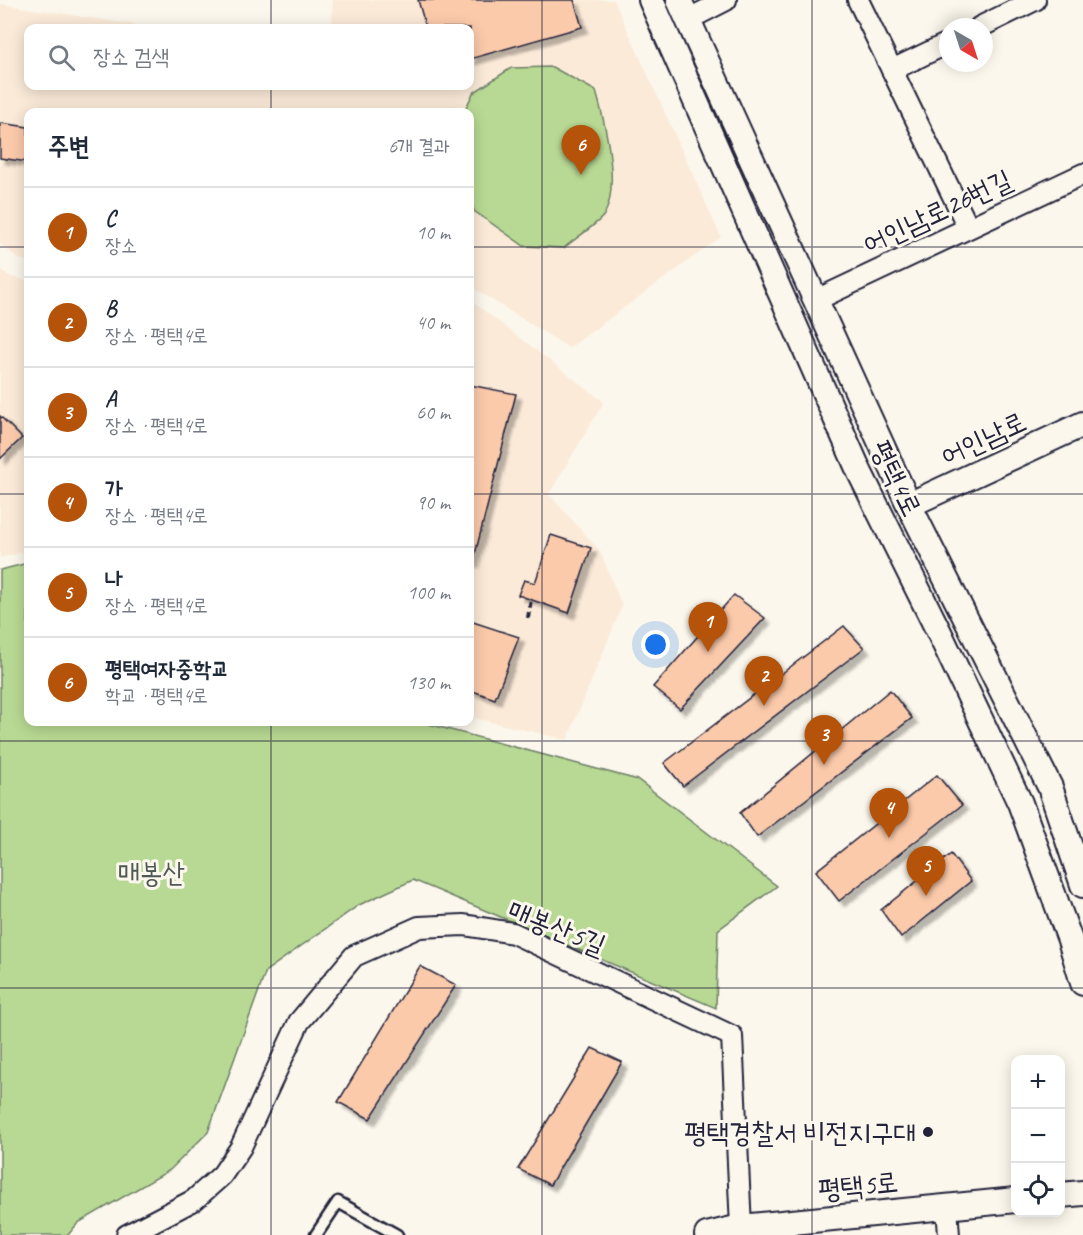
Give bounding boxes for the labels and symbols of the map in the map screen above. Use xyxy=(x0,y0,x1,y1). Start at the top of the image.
north arrow xyxy=(939,18,993,72)
pin: 6 xyxy=(562,126,600,175)
street label: 어인남로26번길 xyxy=(857,162,1017,261)
street label: 어인남로 xyxy=(935,404,1031,473)
street label: 평택4로 xyxy=(863,435,930,522)
pin: 1 xyxy=(688,602,728,652)
your location xyxy=(641,630,670,659)
pin: 2 xyxy=(744,656,783,706)
pin: 3 xyxy=(804,716,844,765)
pin: 4 xyxy=(870,788,908,838)
pin: 5 xyxy=(906,846,946,896)
park label: 매봉산 xyxy=(117,855,185,890)
street label: 매봉산5길 xyxy=(503,892,611,963)
place label: 평택경찰서 비전지구대 xyxy=(684,1115,916,1150)
marker: 평택경찰서 비전지구대 xyxy=(921,1125,935,1139)
street label: 평택5로 xyxy=(816,1164,900,1207)

